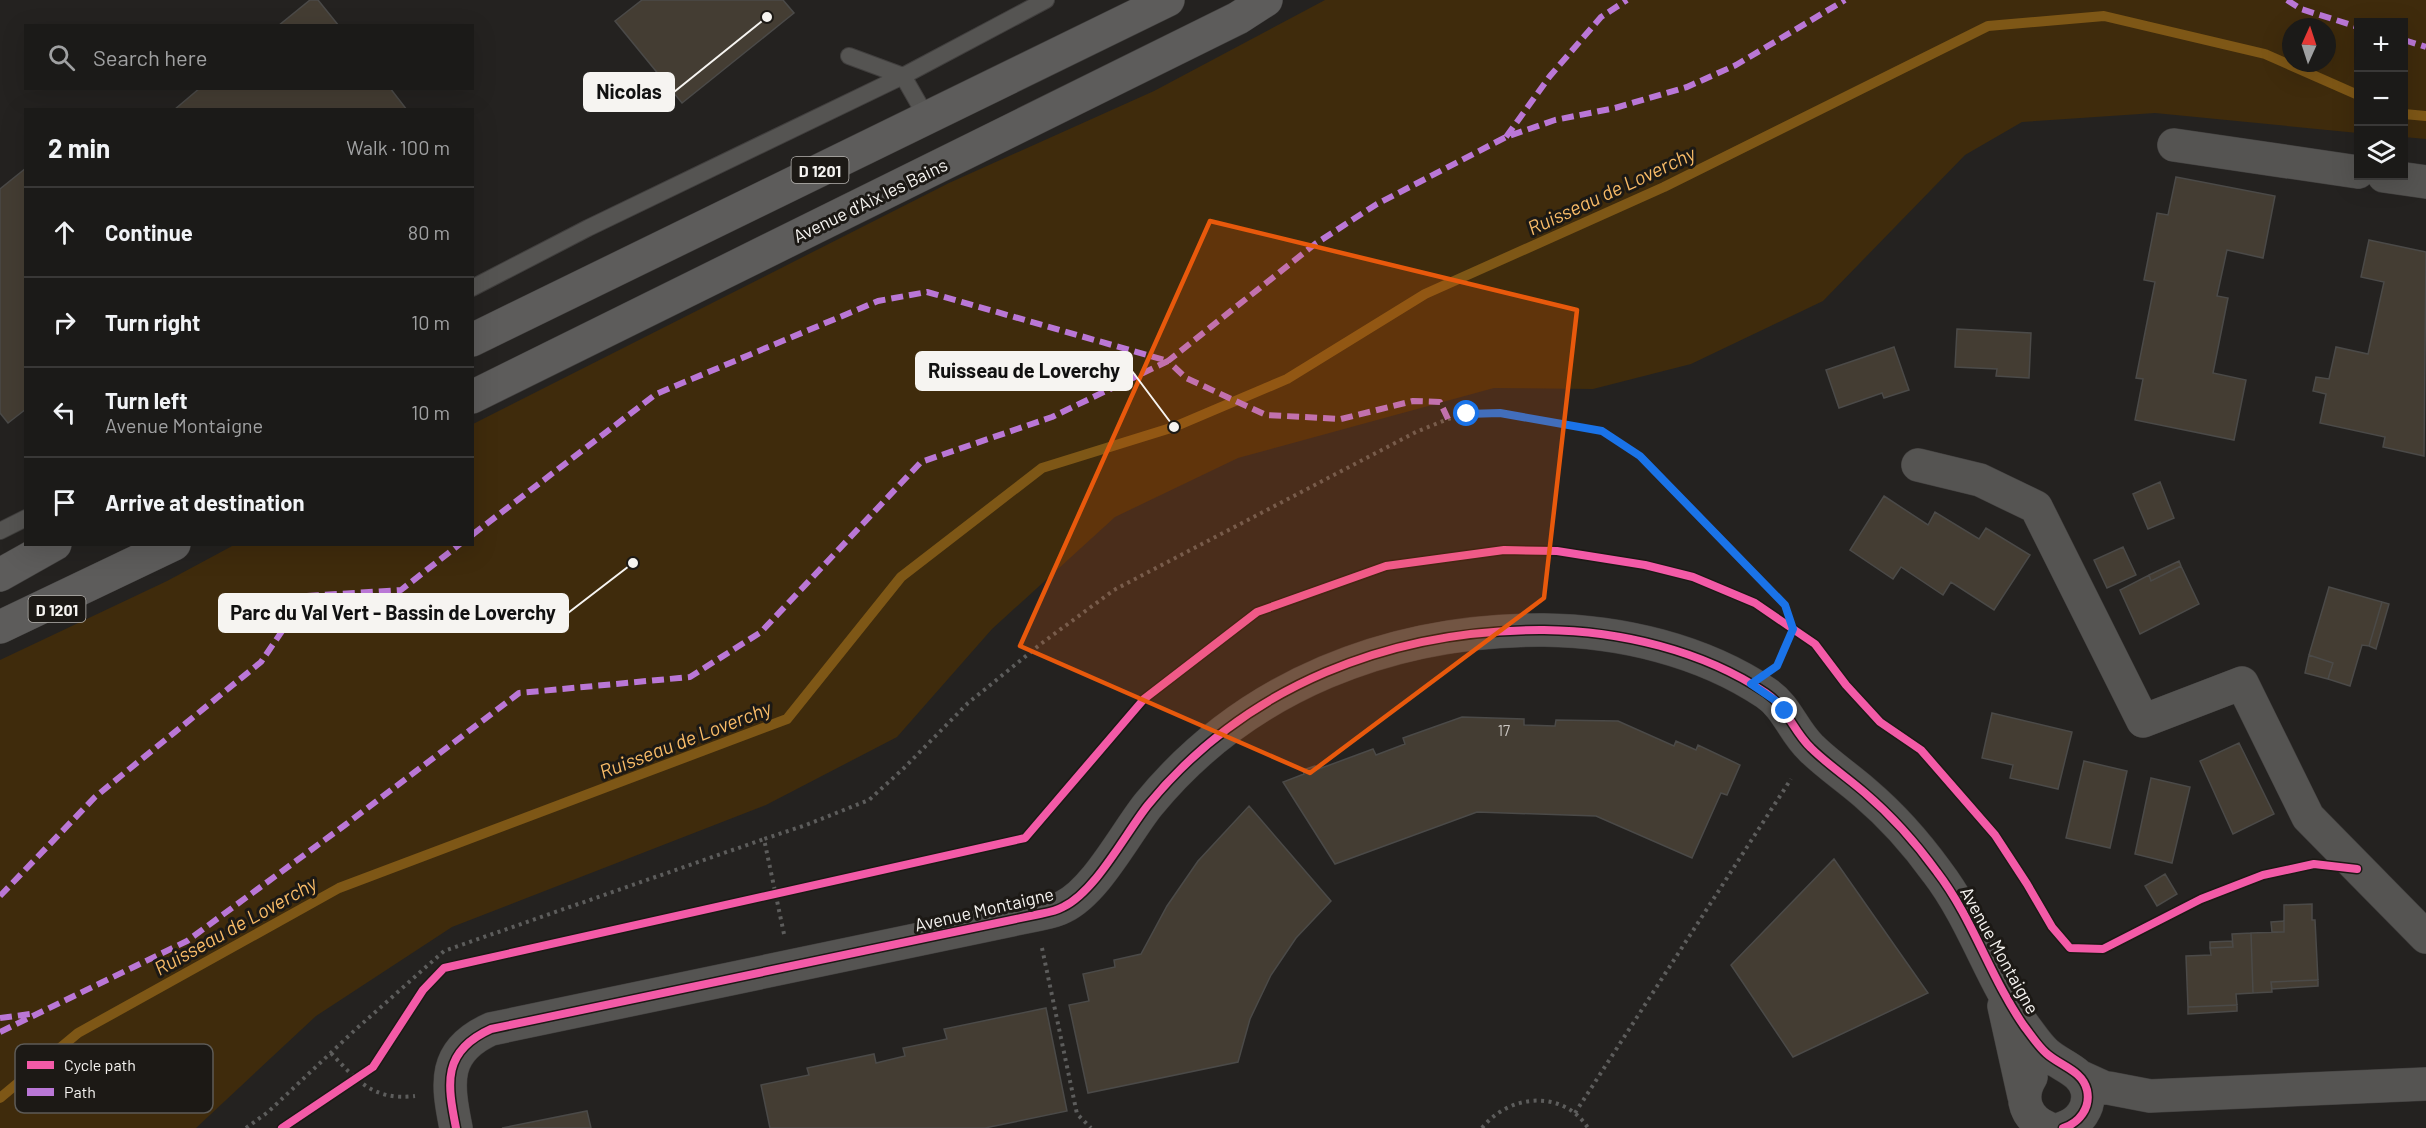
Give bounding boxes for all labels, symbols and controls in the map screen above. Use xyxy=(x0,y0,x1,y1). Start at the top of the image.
north arrow xyxy=(2282,18,2336,72)
map controls xyxy=(2354,18,2408,180)
button: + xyxy=(2354,18,2408,72)
search box xyxy=(24,24,474,90)
icon: search xyxy=(45,41,78,74)
text: Search here xyxy=(93,44,207,70)
button: − xyxy=(2354,72,2408,126)
callout: Nicolas xyxy=(584,73,674,111)
text: Nicolas xyxy=(596,79,662,103)
button: layers xyxy=(2354,126,2408,180)
text: 2 min xyxy=(48,132,110,163)
text: Walk · 100 m xyxy=(346,135,450,159)
water label: Ruisseau de Loverchy xyxy=(1523,140,1700,239)
street label: Avenue d'Aix les Bains xyxy=(789,153,951,247)
road number: D 1201 xyxy=(792,157,848,183)
icon: ahead xyxy=(48,216,81,249)
text: Continue xyxy=(105,219,193,245)
text: 80 m xyxy=(408,220,450,244)
icon: right xyxy=(48,306,81,339)
text: Turn right xyxy=(105,309,200,335)
text: 10 m xyxy=(411,310,450,334)
callout: Ruisseau de Loverchy xyxy=(916,352,1132,390)
text: Ruisseau de Loverchy xyxy=(928,358,1120,382)
text: Turn left xyxy=(105,387,188,413)
icon: left xyxy=(48,396,81,429)
text: 10 m xyxy=(411,400,450,424)
route start xyxy=(1453,400,1479,426)
text: Avenue Montaigne xyxy=(105,413,263,437)
icon: arrive xyxy=(48,486,81,519)
text: Arrive at destination xyxy=(105,489,304,515)
callout: Parc du Val Vert - Bassin de Loverchy xyxy=(219,594,568,632)
road number: D 1201 xyxy=(28,596,86,622)
text: Parc du Val Vert - Bassin de Loverchy xyxy=(230,600,556,624)
water label: Ruisseau de Loverchy xyxy=(596,695,775,783)
route end xyxy=(1771,697,1797,723)
house number: 17 xyxy=(1498,721,1510,739)
water label: Ruisseau de Loverchy xyxy=(149,870,321,980)
street label: Avenue Montaigne xyxy=(912,882,1056,936)
street label: Avenue Montaigne xyxy=(1956,882,2044,1018)
legend xyxy=(15,1044,213,1113)
text: Cycle path xyxy=(64,1055,136,1074)
text: Path xyxy=(64,1082,96,1101)

